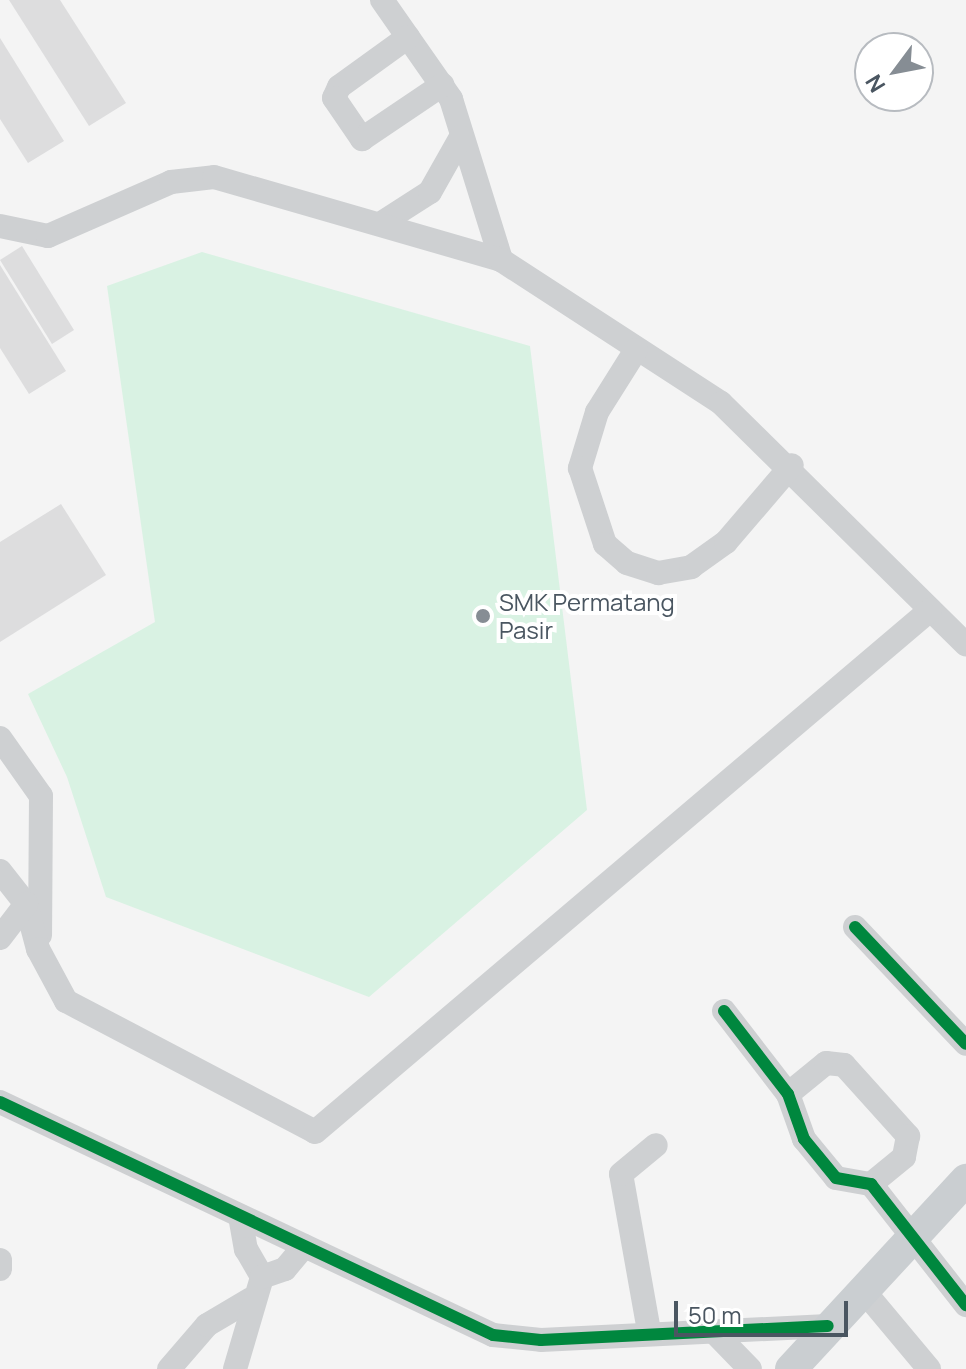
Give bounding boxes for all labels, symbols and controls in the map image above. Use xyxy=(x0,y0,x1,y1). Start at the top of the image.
north arrow xyxy=(854,32,934,112)
text: N xyxy=(858,69,892,98)
place label: SMK Permatang Pasir xyxy=(499,588,675,644)
marker: SMK Permatang Pasir xyxy=(474,607,492,625)
scale bar xyxy=(678,1285,852,1335)
text: 50 m xyxy=(688,1298,742,1331)

